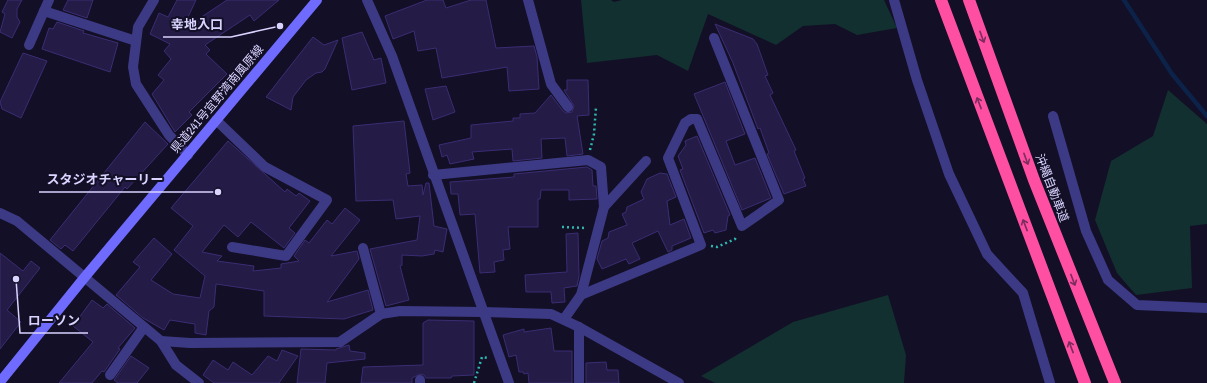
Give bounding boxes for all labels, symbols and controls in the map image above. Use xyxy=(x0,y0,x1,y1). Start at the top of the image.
callout: 幸地入口 xyxy=(163,12,231,37)
text: 幸地入口 xyxy=(171,16,223,33)
one-way arrow xyxy=(979,30,986,43)
street label: 県道241号宜野湾南風原線 xyxy=(167,42,267,156)
one-way arrow xyxy=(975,98,983,110)
street label: 沖縄自動車道 xyxy=(1032,152,1072,224)
one-way arrow xyxy=(1023,153,1031,165)
callout: スタジオチャーリー xyxy=(39,167,172,192)
text: スタジオチャーリー xyxy=(47,171,163,188)
one-way arrow xyxy=(1021,220,1029,232)
one-way arrow xyxy=(1069,274,1077,286)
callout: ローソン xyxy=(20,308,88,333)
text: ローソン xyxy=(28,312,80,329)
one-way arrow xyxy=(1067,341,1075,353)

